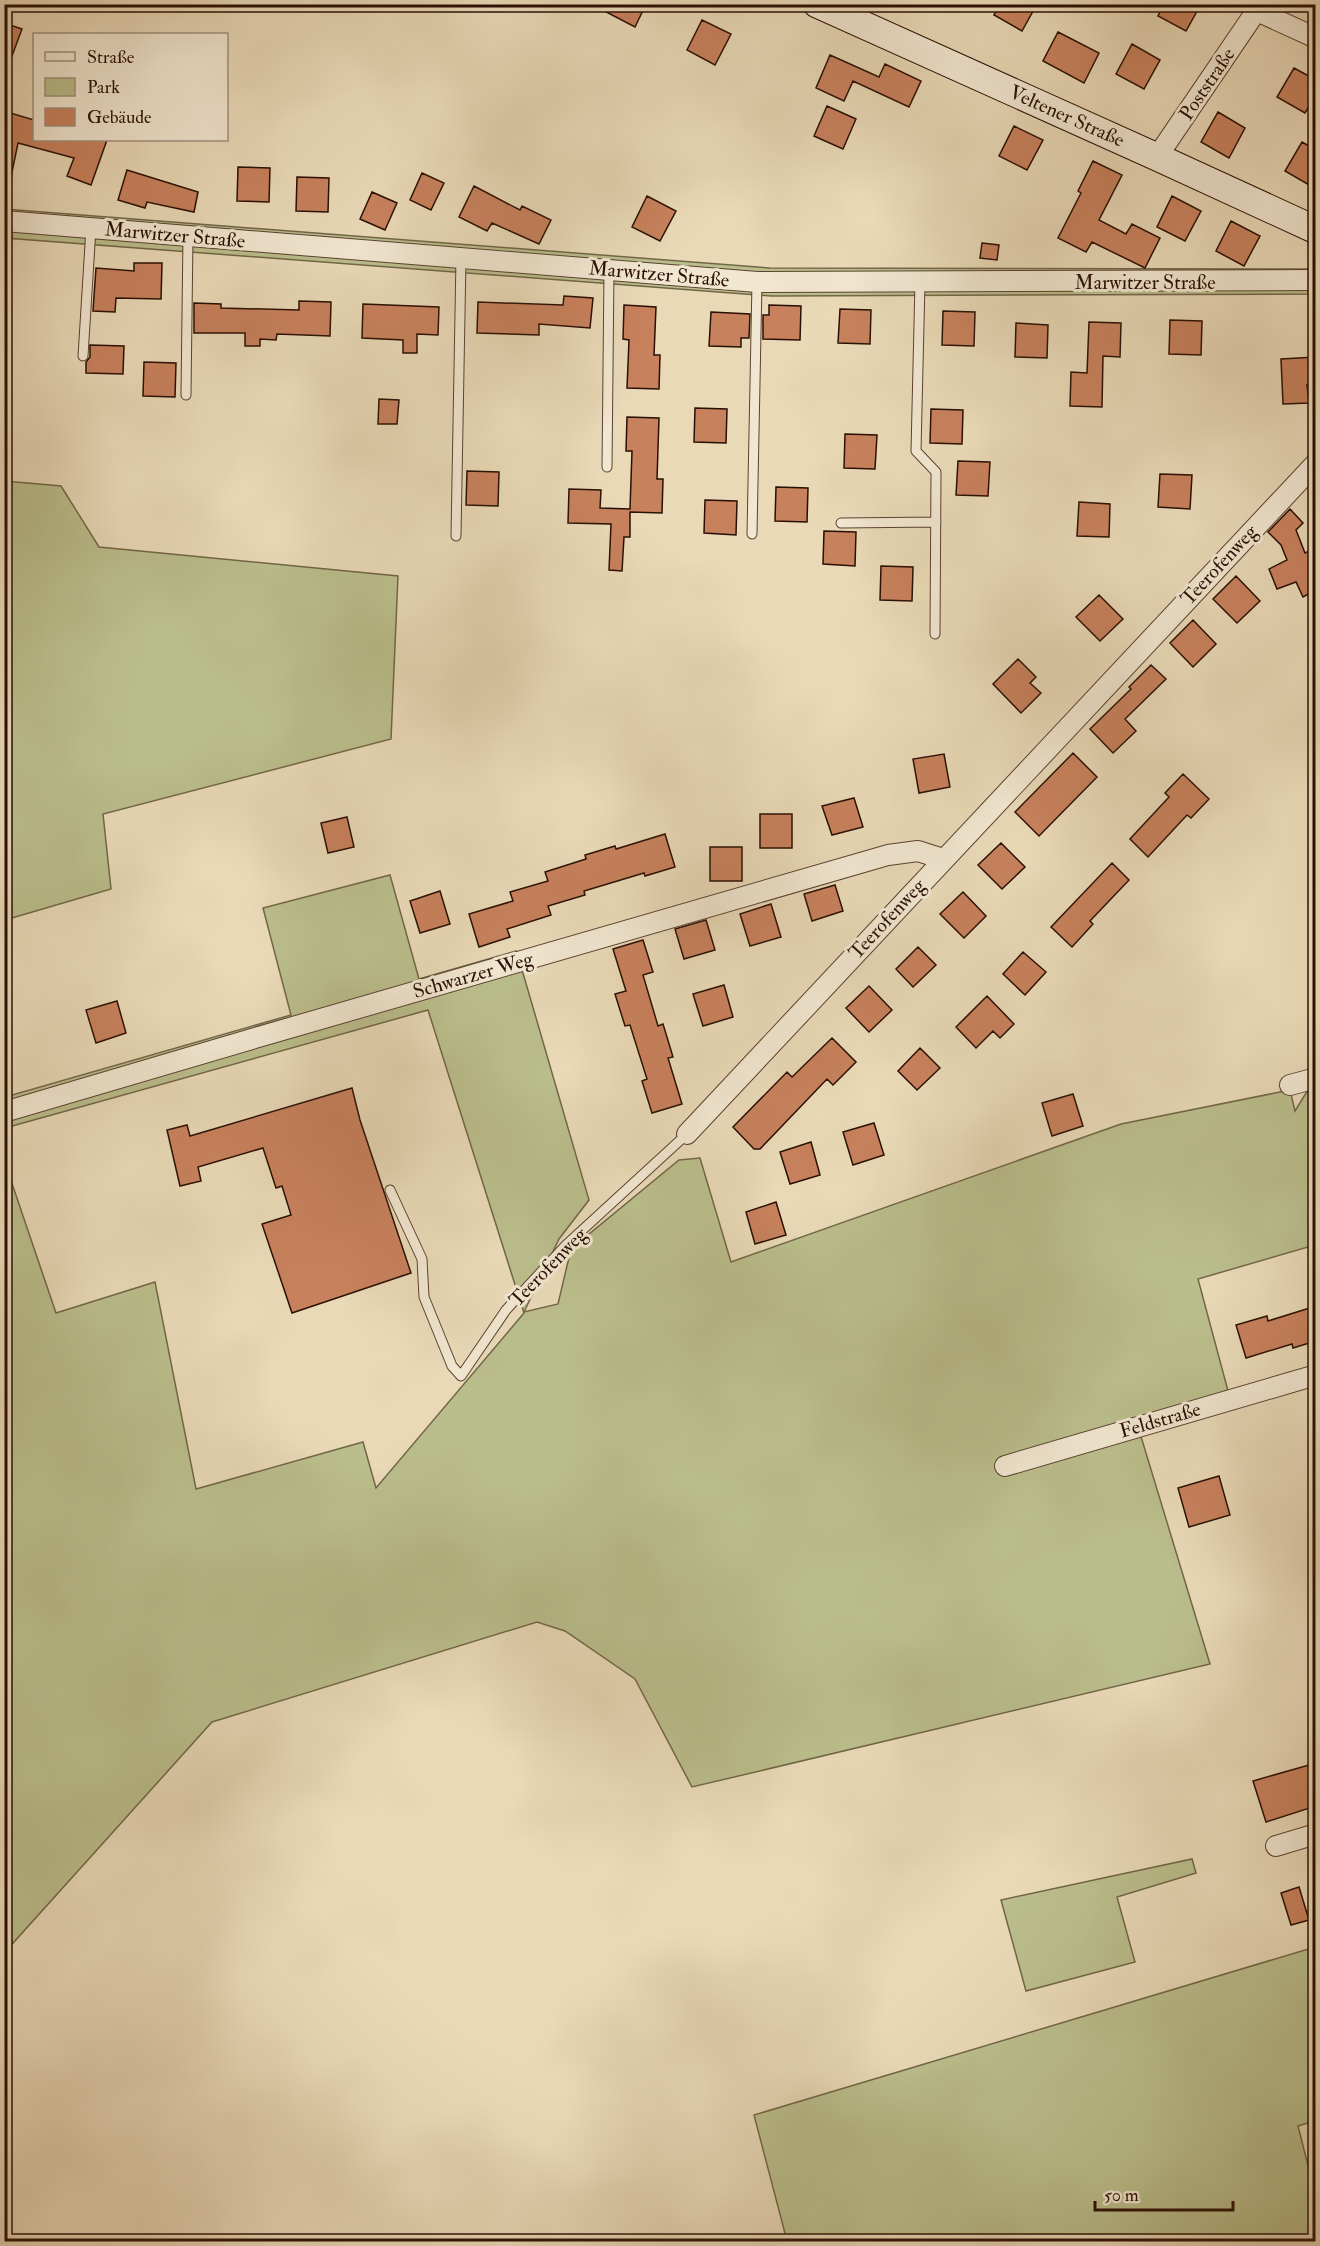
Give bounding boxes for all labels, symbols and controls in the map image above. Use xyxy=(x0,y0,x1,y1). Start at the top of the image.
legend xyxy=(33,33,228,141)
street label: Poststraße xyxy=(1174,43,1240,125)
text: Straße xyxy=(87,46,135,69)
text: Park xyxy=(87,76,120,99)
street label: Veltener Straße xyxy=(1006,79,1128,153)
text: Gebäude xyxy=(87,106,152,129)
street label: Marwitzer Straße xyxy=(104,216,246,254)
street label: Marwitzer Straße xyxy=(588,255,730,293)
street label: Marwitzer Straße xyxy=(1074,270,1216,295)
street label: Teerofenweg xyxy=(1175,519,1263,611)
street label: Teerofenweg xyxy=(843,873,931,965)
street label: Schwarzer Weg xyxy=(410,946,537,1004)
street label: Teerofenweg xyxy=(504,1221,593,1312)
street label: Feldstraße xyxy=(1116,1396,1204,1444)
scale bar xyxy=(1095,2174,1233,2212)
text: 50 m xyxy=(1104,2184,1139,2207)

